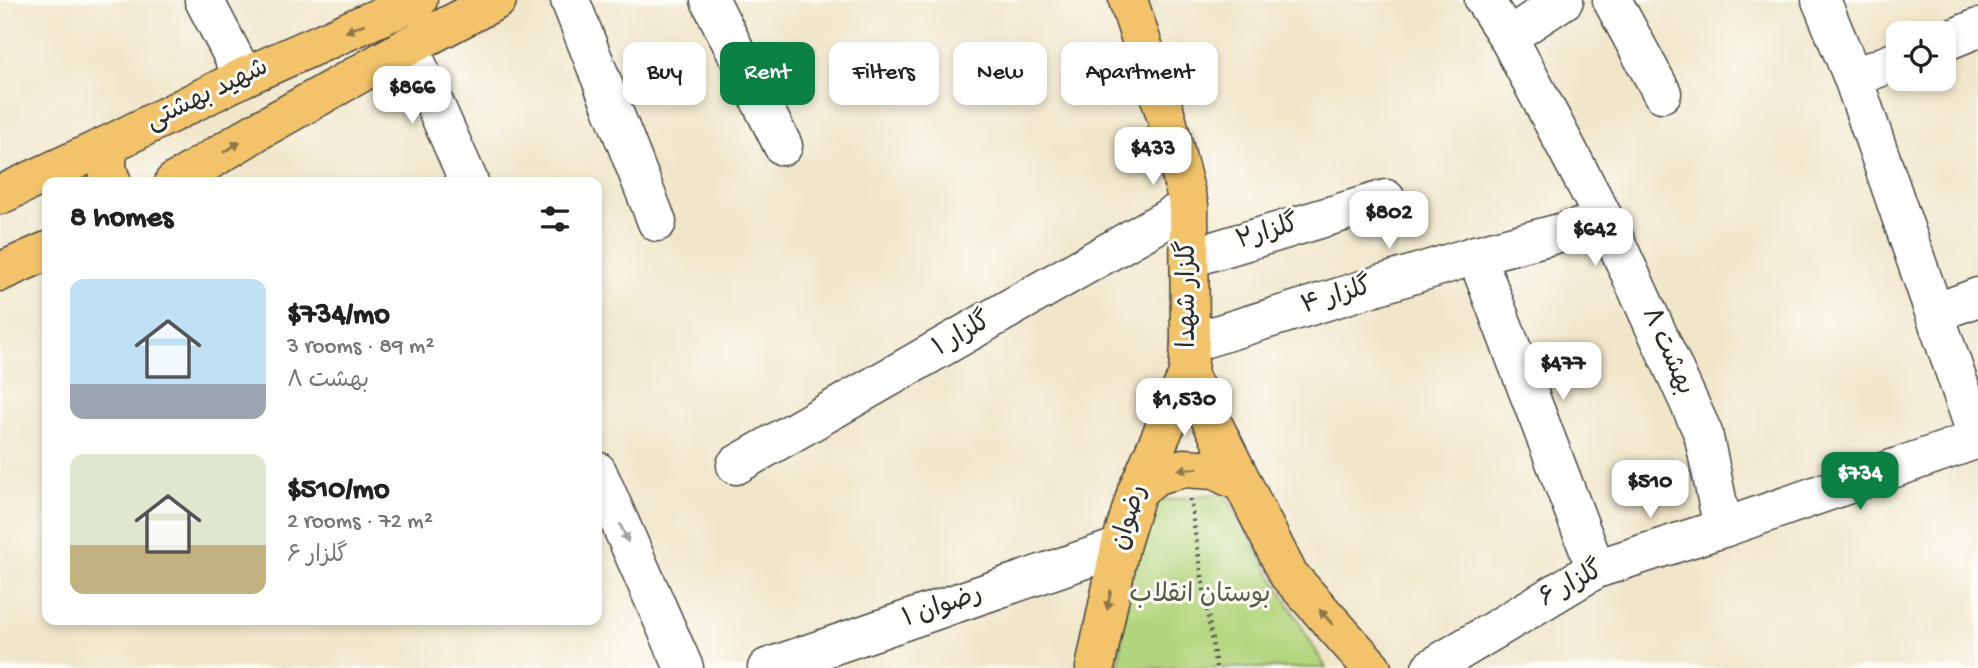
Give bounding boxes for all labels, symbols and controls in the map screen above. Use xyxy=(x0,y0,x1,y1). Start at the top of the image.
map controls xyxy=(1886,21,1956,91)
button: locate xyxy=(1886,21,1956,91)
one-way arrow xyxy=(345,22,365,34)
chip: Buy xyxy=(623,42,706,105)
chip: Rent xyxy=(720,42,815,105)
chip: Filters xyxy=(829,42,939,105)
chip: New xyxy=(953,42,1047,105)
chip: Apartment xyxy=(1061,42,1218,105)
street label: شهید بهشتی xyxy=(142,53,274,139)
pin: $866 xyxy=(371,66,453,126)
text: $866 xyxy=(389,75,435,102)
pin: $433 xyxy=(1112,128,1194,187)
text: $433 xyxy=(1130,136,1176,163)
one-way arrow xyxy=(222,140,242,153)
pin: $802 xyxy=(1348,191,1430,251)
icon: filters xyxy=(536,200,574,238)
text: $802 xyxy=(1365,200,1413,227)
text: 8 homes xyxy=(70,202,173,237)
street label: گلزار۲ xyxy=(1232,206,1303,258)
pin: $642 xyxy=(1554,208,1636,268)
text: $642 xyxy=(1573,217,1617,244)
street label: گلزار شهدا xyxy=(1170,240,1205,348)
street label: گلزار ۴ xyxy=(1297,269,1376,323)
text: $734/mo xyxy=(287,299,390,334)
street label: بهشت ۸ xyxy=(1633,303,1699,401)
street label: گلزار ۱ xyxy=(926,304,998,365)
icon: home xyxy=(126,307,210,391)
text: 3 rooms · 89 m² xyxy=(287,334,434,361)
pin: $477 xyxy=(1522,342,1604,402)
text: $477 xyxy=(1540,351,1586,378)
text: بهشت ۸ xyxy=(287,368,369,395)
pin: $1,530 xyxy=(1127,378,1241,438)
text: $1,530 xyxy=(1152,387,1216,414)
pin: $734 xyxy=(1819,452,1901,512)
pin: $510 xyxy=(1609,461,1691,520)
text: $734 xyxy=(1837,461,1883,488)
one-way arrow xyxy=(1177,464,1199,475)
text: $510 xyxy=(1628,469,1672,496)
text: $510/mo xyxy=(287,474,389,509)
street label: رضوان xyxy=(1106,481,1156,555)
icon: home xyxy=(126,482,210,566)
text: 2 rooms · 72 m² xyxy=(287,509,433,536)
one-way arrow xyxy=(618,523,630,543)
text: گلزار ۶ xyxy=(287,543,348,570)
street label: گلزار ۶ xyxy=(1533,553,1609,616)
street label: رضوان ۱ xyxy=(899,580,987,636)
park label: بوستان انقلاب xyxy=(1129,581,1271,612)
one-way arrow xyxy=(1104,589,1115,611)
one-way arrow xyxy=(1319,609,1335,626)

